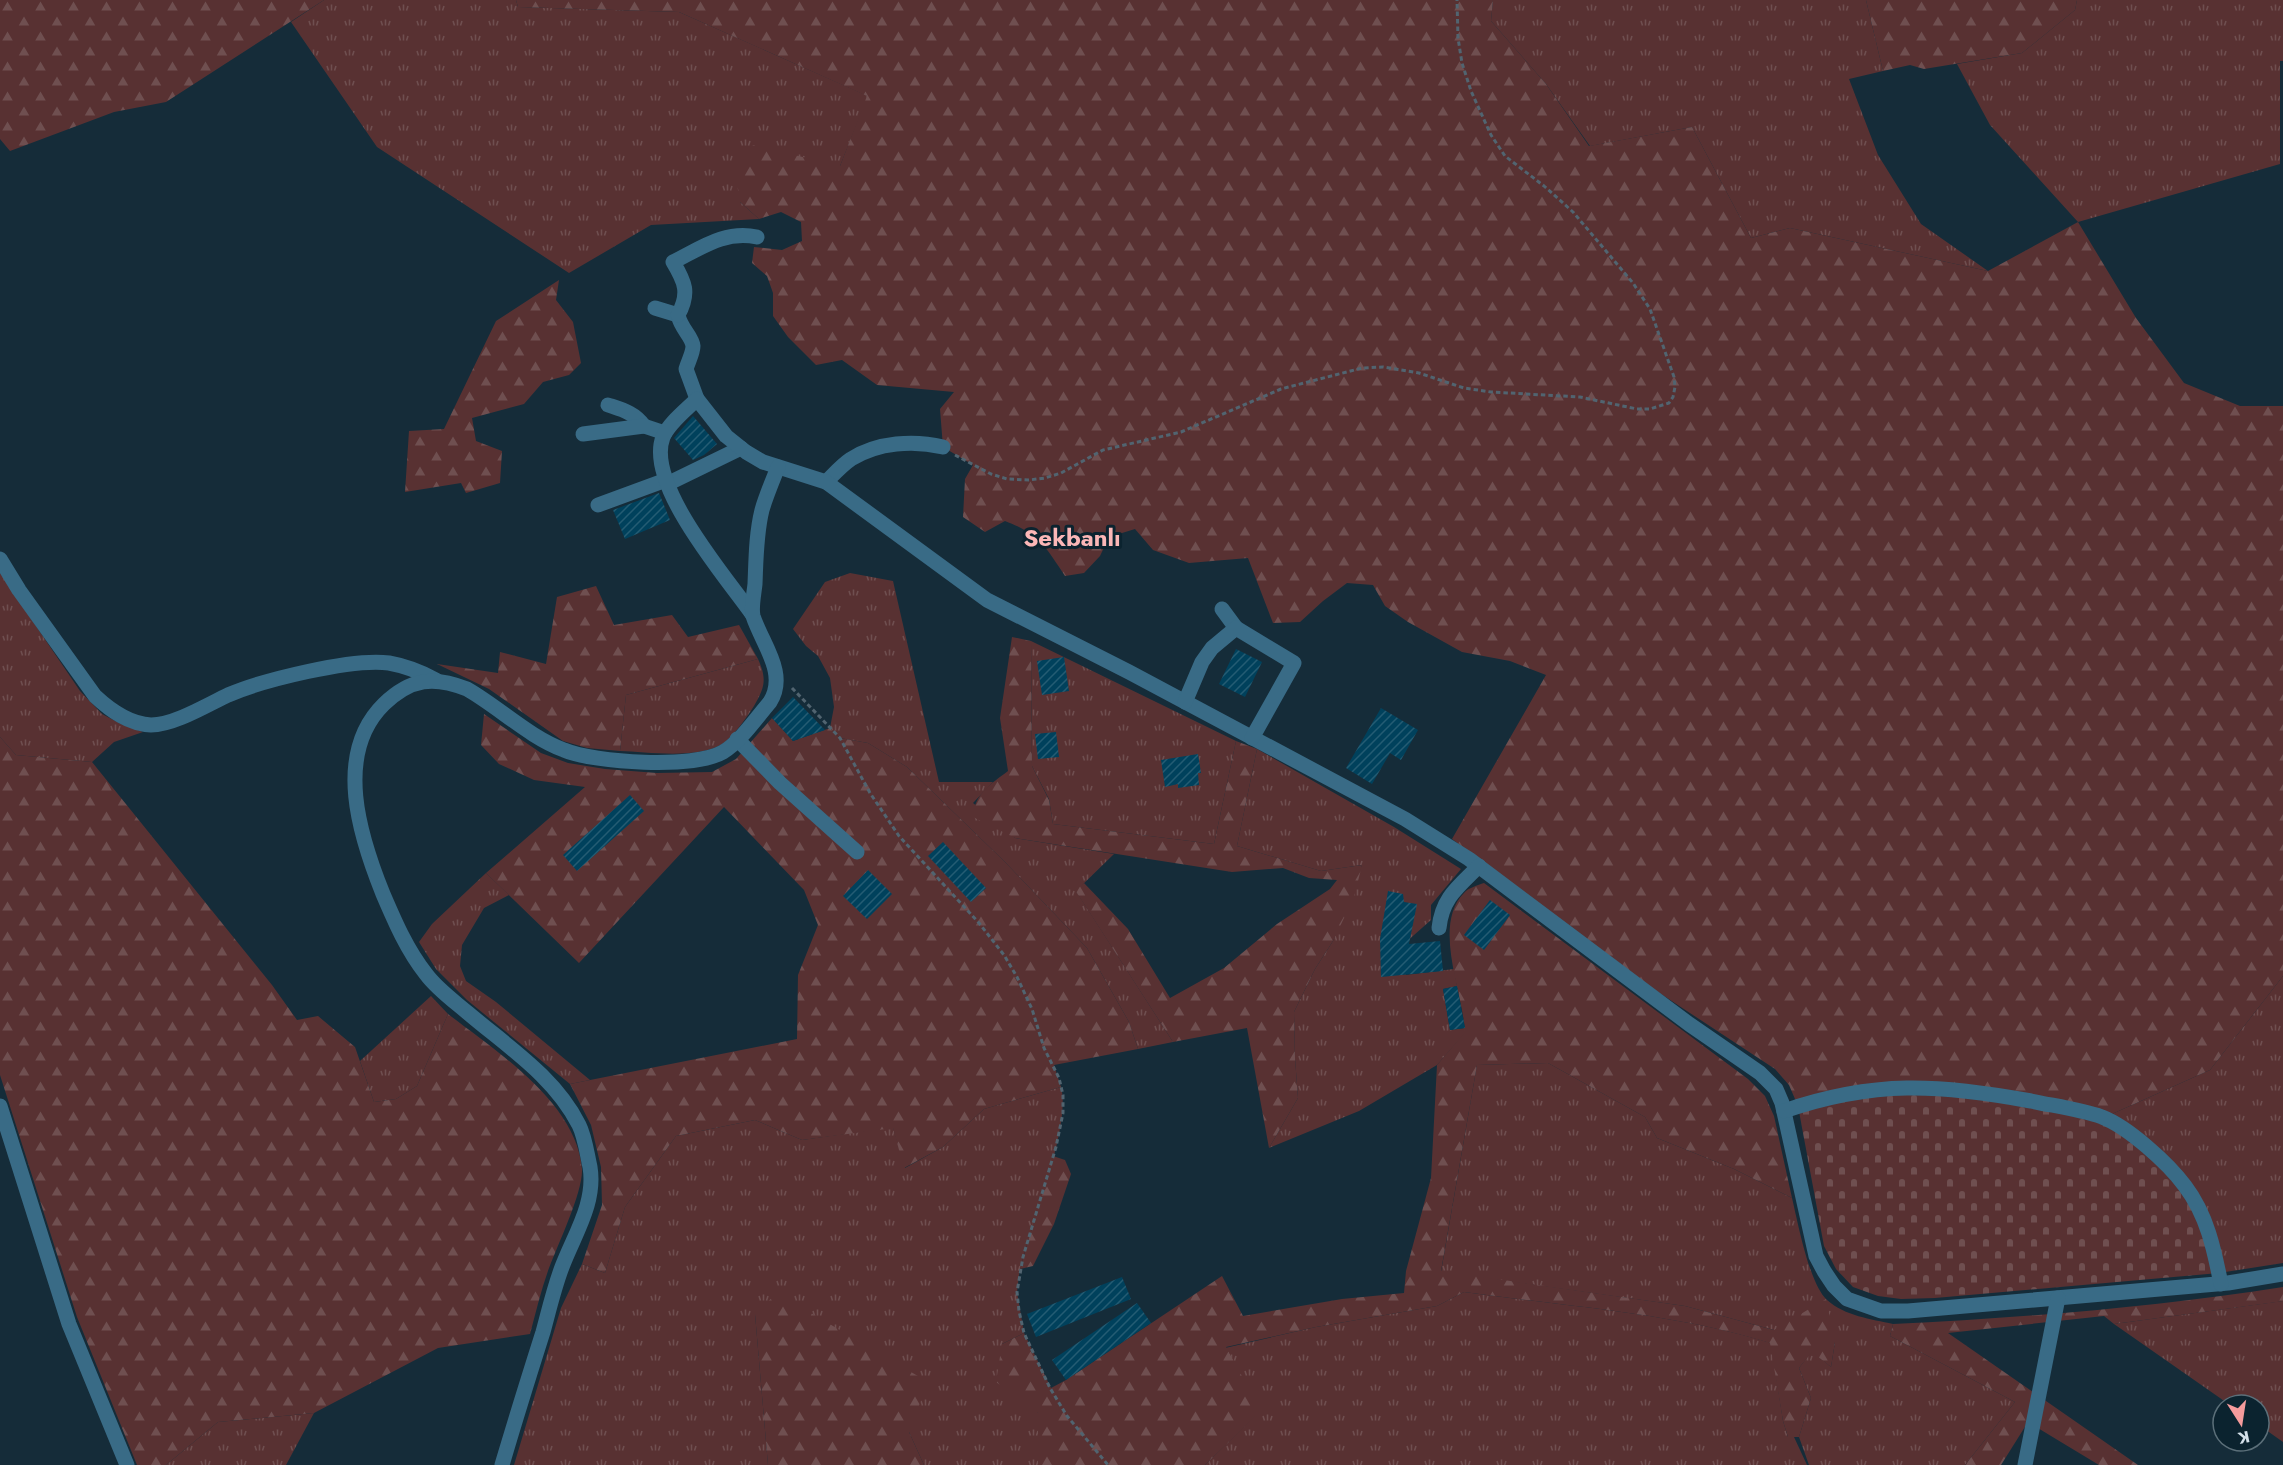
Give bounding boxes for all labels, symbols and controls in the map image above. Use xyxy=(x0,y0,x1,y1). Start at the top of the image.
district label: Sekbanlı xyxy=(1023,520,1121,555)
north arrow xyxy=(2211,1393,2271,1453)
text: K xyxy=(2235,1425,2252,1450)

